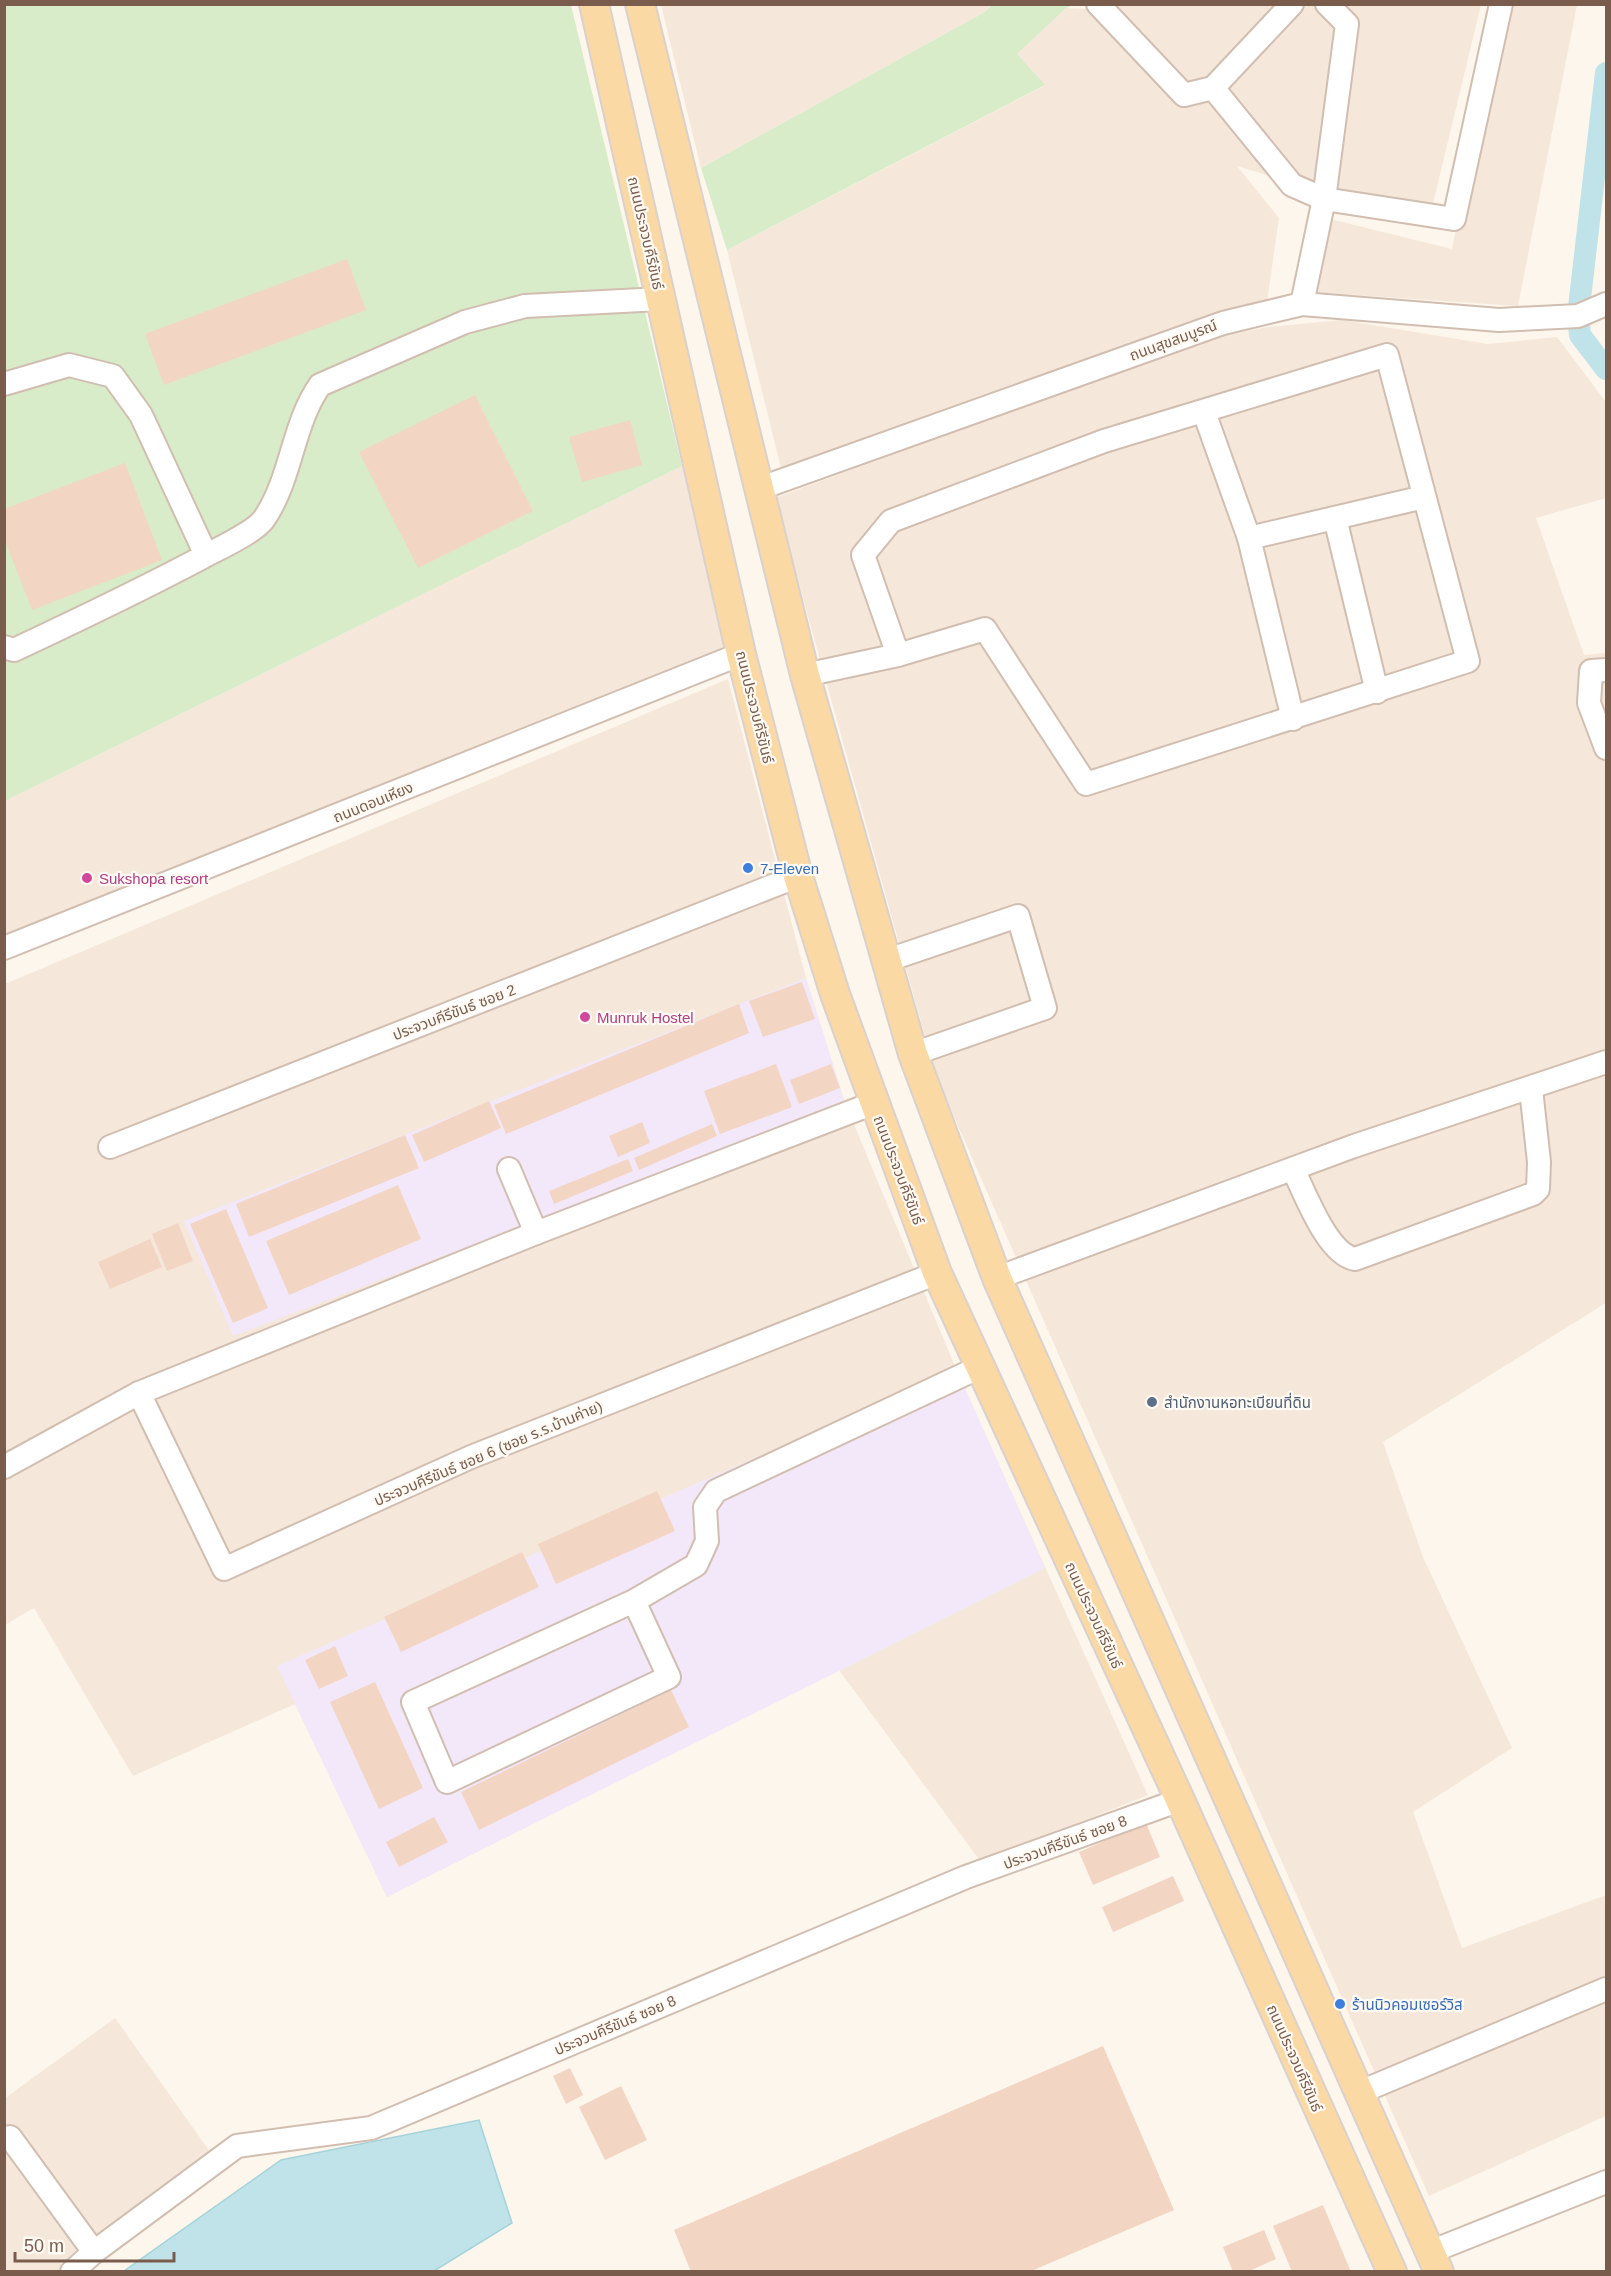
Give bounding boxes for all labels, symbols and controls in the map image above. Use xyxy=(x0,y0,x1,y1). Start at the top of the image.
street label: ถนนประจวบคีรีขันธ์ xyxy=(625,175,667,291)
street label: ถนนสุขสมบูรณ์ xyxy=(1127,316,1219,365)
street label: ถนนประจวบคีรีขันธ์ xyxy=(733,649,777,765)
street label: ถนนดอนเหียง xyxy=(331,778,415,826)
place label: 7-Eleven xyxy=(760,860,819,877)
marker: 7-Eleven xyxy=(741,861,755,875)
place label: Sukshopa resort xyxy=(99,870,209,887)
marker: Sukshopa resort xyxy=(80,871,94,885)
street label: ประจวบคีรีขันธ์ ซอย 2 xyxy=(390,981,518,1043)
place label: Munruk Hostel xyxy=(597,1009,694,1026)
marker: Munruk Hostel xyxy=(578,1010,592,1024)
street label: ถนนประจวบคีรีขันธ์ xyxy=(870,1113,928,1227)
place label: สำนักงานหอทะเบียนที่ดิน xyxy=(1164,1392,1311,1411)
marker: สำนักงานหอทะเบียนที่ดิน xyxy=(1145,1395,1159,1409)
street label: ประจวบคีรีขันธ์ ซอย 6 (ซอย ร.ร.บ้านค่าย) xyxy=(371,1397,605,1509)
street label: ถนนประจวบคีรีขันธ์ xyxy=(1062,1559,1126,1671)
street label: ประจวบคีรีขันธ์ ซอย 8 xyxy=(1001,1812,1129,1872)
street label: ประจวบคีรีขันธ์ ซอย 8 xyxy=(552,1992,678,2058)
place label: ร้านนิวคอมเซอร์วิส xyxy=(1352,1996,1463,2013)
marker: ร้านนิวคอมเซอร์วิส xyxy=(1333,1997,1347,2011)
street label: ถนนประจวบคีรีขันธ์ xyxy=(1264,2002,1326,2114)
scale bar xyxy=(15,2225,174,2263)
text: 50 m xyxy=(24,2236,64,2256)

